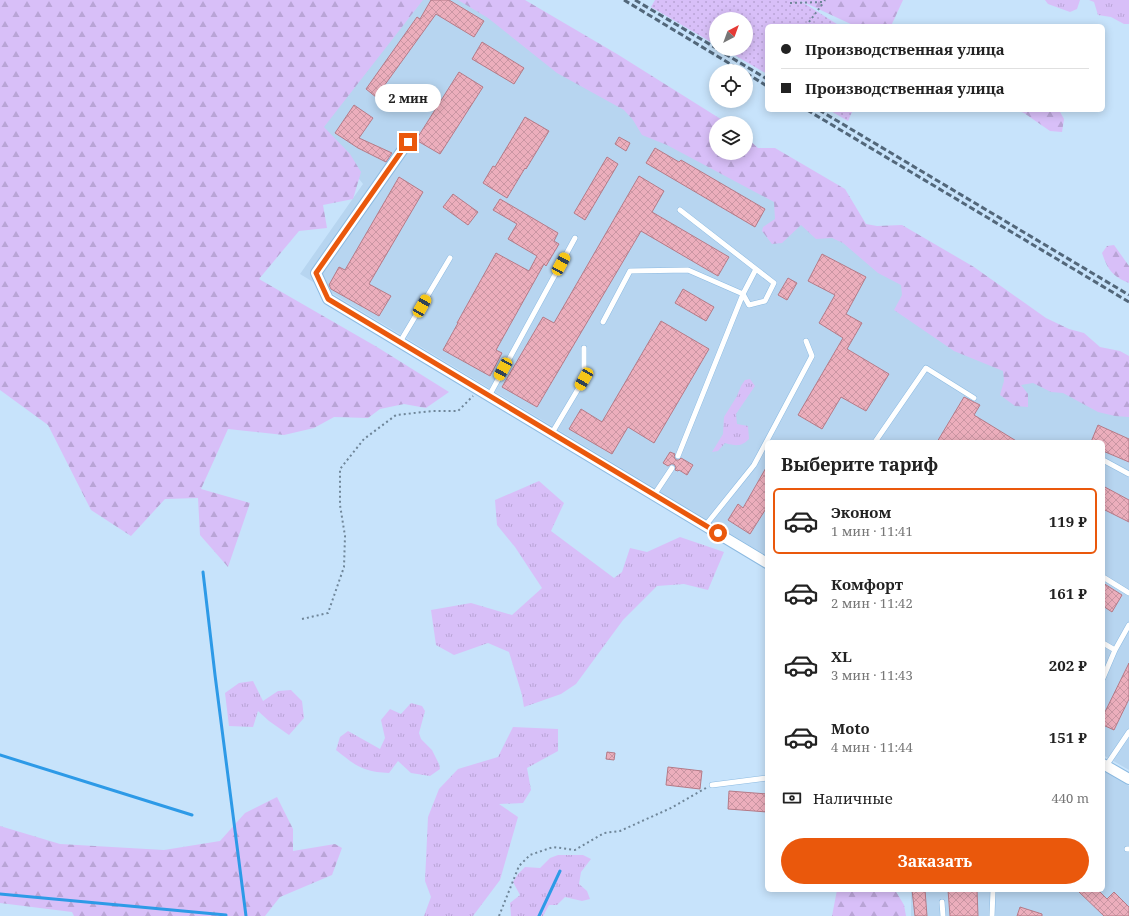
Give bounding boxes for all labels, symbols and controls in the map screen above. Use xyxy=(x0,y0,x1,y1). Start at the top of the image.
north arrow xyxy=(709,12,753,56)
map controls xyxy=(709,12,753,160)
text: Производственная улица xyxy=(805,39,1005,59)
button: locate xyxy=(709,64,753,108)
text: Производственная улица xyxy=(805,78,1005,98)
callout: 2 мин xyxy=(375,84,441,112)
text: 2 мин xyxy=(388,89,428,107)
button: layers xyxy=(709,116,753,160)
route end xyxy=(399,133,417,151)
car xyxy=(550,251,572,277)
car xyxy=(411,293,433,319)
car xyxy=(492,356,514,382)
car xyxy=(573,366,595,392)
text: Выберите тариф xyxy=(781,452,938,476)
text: Эконом xyxy=(831,502,891,522)
icon: car xyxy=(783,503,819,539)
text: 119 ₽ xyxy=(1049,511,1087,531)
text: 1 мин · 11:41 xyxy=(831,522,913,540)
route start xyxy=(709,524,727,542)
text: Комфорт xyxy=(831,574,903,594)
icon: car xyxy=(783,575,819,611)
text: 161 ₽ xyxy=(1049,583,1087,603)
text: 2 мин · 11:42 xyxy=(831,594,913,612)
text: XL xyxy=(831,646,852,666)
icon: car xyxy=(783,647,819,683)
text: 202 ₽ xyxy=(1049,655,1087,675)
text: 3 мин · 11:43 xyxy=(831,666,913,684)
text: Moto xyxy=(831,718,870,738)
icon: car xyxy=(783,719,819,755)
text: 151 ₽ xyxy=(1049,727,1087,747)
text: 4 мин · 11:44 xyxy=(831,738,913,756)
icon: cash xyxy=(781,787,803,809)
text: Наличные xyxy=(813,788,893,808)
text: 440 m xyxy=(1052,789,1089,807)
button: Заказать xyxy=(781,838,1089,884)

